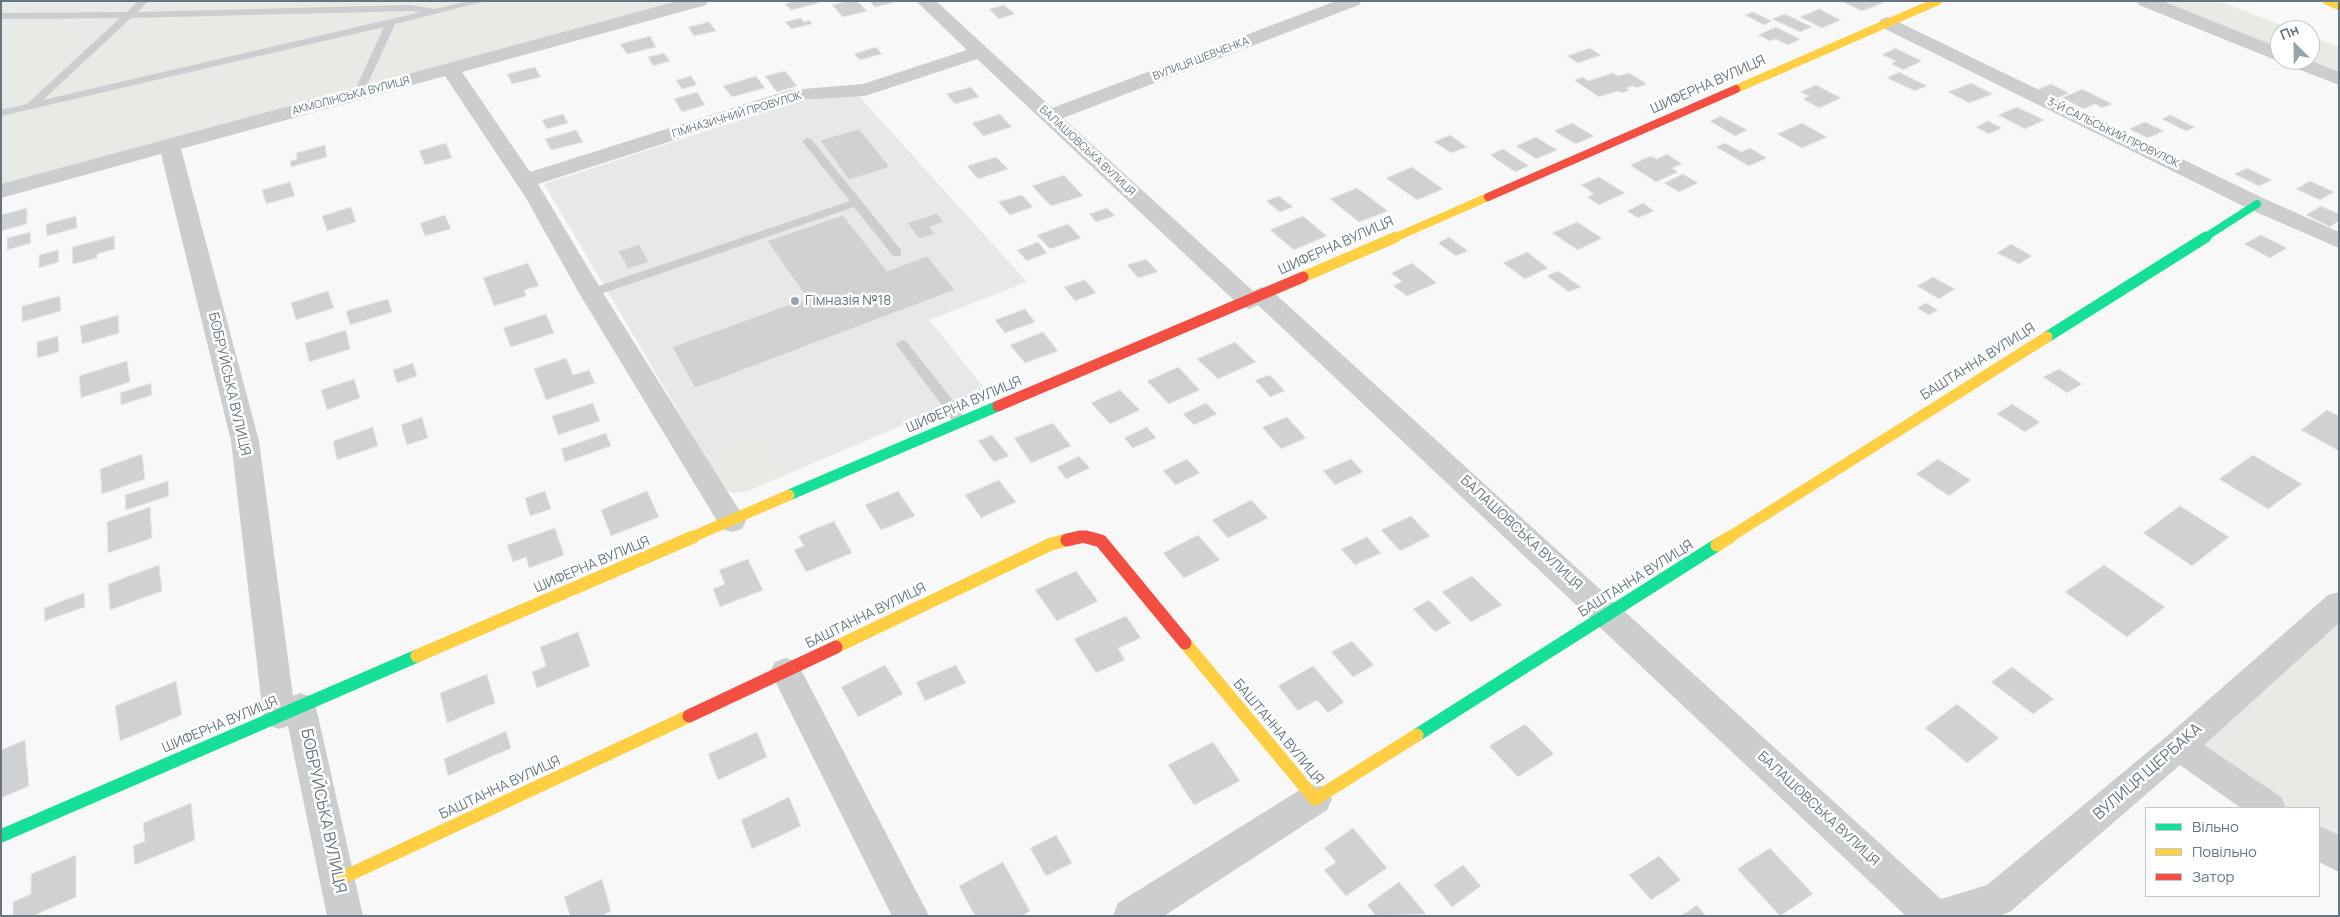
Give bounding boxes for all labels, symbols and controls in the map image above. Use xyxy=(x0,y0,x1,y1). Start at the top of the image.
text: Пн xyxy=(2277,19,2302,44)
north arrow xyxy=(2270,20,2320,70)
street label: ВУЛИЦЯ ШЕВЧЕНКА xyxy=(1151,35,1251,83)
street label: ШИФЕРНА ВУЛИЦЯ xyxy=(1648,52,1768,118)
street label: АКМОЛІНСЬКА ВУЛИЦЯ xyxy=(291,74,411,118)
street label: ГІМНАЗИЧНИЙ ПРОВУЛОК xyxy=(671,89,803,141)
street label: 3-Й САЛЬСЬКИЙ ПРОВУЛОК xyxy=(2045,95,2181,171)
street label: БАЛАШОВСЬКА ВУЛИЦЯ xyxy=(1036,103,1138,199)
street label: ШИФЕРНА ВУЛИЦЯ xyxy=(1276,213,1396,279)
place label: Гімназія №18 xyxy=(805,293,891,309)
marker: Гімназія №18 xyxy=(789,295,801,307)
street label: БОБРУЙСЬКА ВУЛИЦЯ xyxy=(204,311,254,457)
street label: БАШТАННА ВУЛИЦЯ xyxy=(1918,320,2038,404)
street label: ШИФЕРНА ВУЛИЦЯ xyxy=(904,373,1024,437)
street label: БАЛАШОВСЬКА ВУЛИЦЯ xyxy=(1457,472,1585,594)
street label: ШИФЕРНА ВУЛИЦЯ xyxy=(532,533,652,597)
street label: БАШТАННА ВУЛИЦЯ xyxy=(1576,537,1696,621)
street label: БАШТАННА ВУЛИЦЯ xyxy=(803,580,929,652)
street label: БАШТАННА ВУЛИЦЯ xyxy=(1229,676,1327,788)
street label: ШИФЕРНА ВУЛИЦЯ xyxy=(160,693,280,757)
street label: ВУЛИЦЯ ЩЕРБАКА xyxy=(2090,720,2206,824)
street label: БОБРУЙСЬКА ВУЛИЦЯ xyxy=(296,727,350,895)
street label: БАЛАШОВСЬКА ВУЛИЦЯ xyxy=(1754,748,1882,870)
street label: БАШТАННА ВУЛИЦЯ xyxy=(437,753,563,823)
legend xyxy=(2145,807,2320,897)
text: Вільно xyxy=(2192,816,2239,837)
text: Повільно xyxy=(2192,841,2257,862)
text: Затор xyxy=(2192,866,2234,887)

